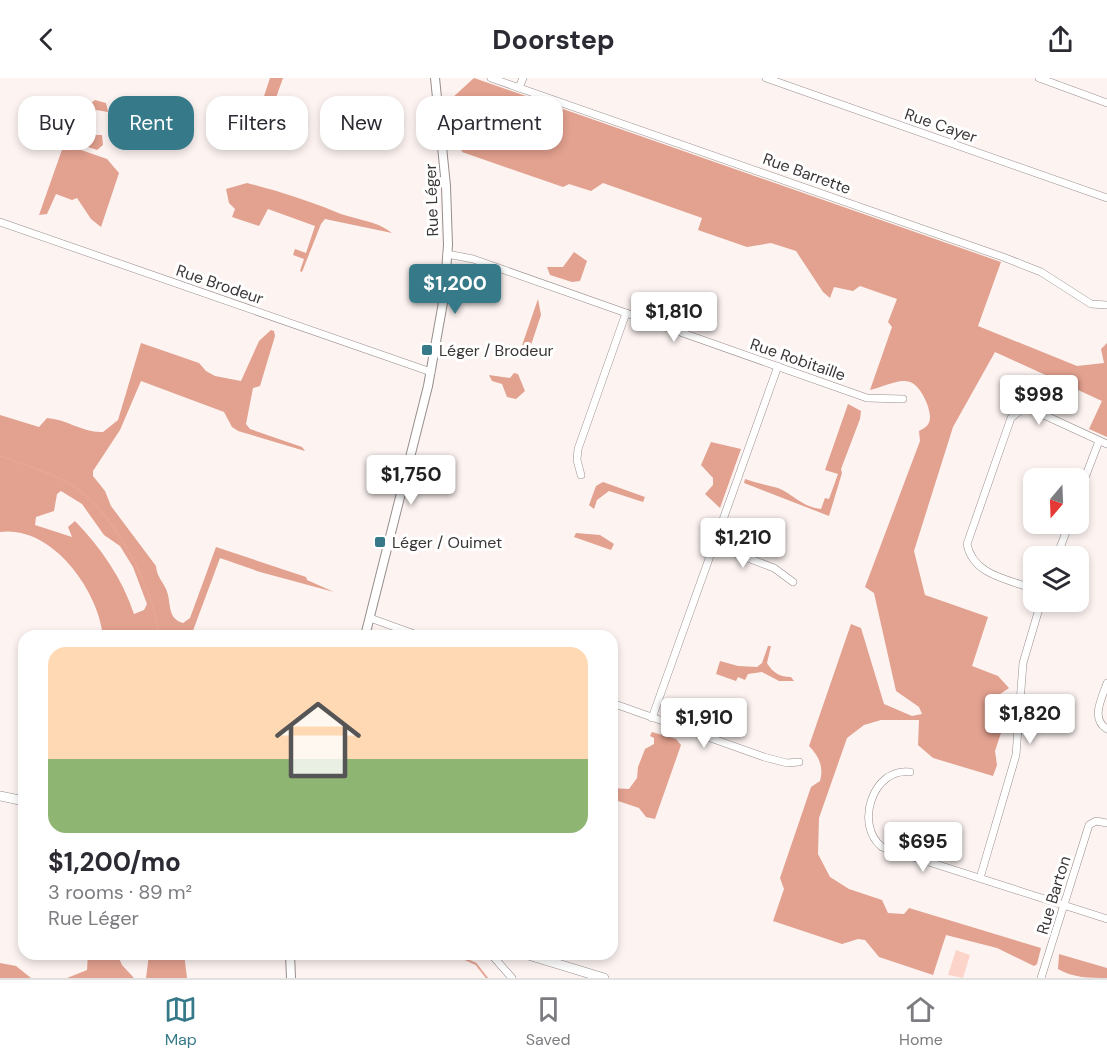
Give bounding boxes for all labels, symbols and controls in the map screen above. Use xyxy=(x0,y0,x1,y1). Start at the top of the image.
text: Doorstep xyxy=(492,22,615,57)
icon: back xyxy=(30,23,63,56)
icon: share xyxy=(1044,23,1077,56)
chip: Buy xyxy=(18,96,96,150)
chip: Rent xyxy=(108,96,194,150)
chip: Filters xyxy=(206,96,308,150)
chip: New xyxy=(320,96,404,150)
chip: Apartment xyxy=(416,96,563,150)
street label: Rue Cayer xyxy=(902,103,980,148)
street label: Rue Barrette xyxy=(760,148,854,199)
street label: Rue Léger xyxy=(420,163,443,237)
street label: Rue Brodeur xyxy=(173,260,266,309)
pin: $1,200 xyxy=(406,264,504,315)
text: $1,200 xyxy=(423,270,487,296)
pin: $1,810 xyxy=(625,292,723,343)
text: $1,810 xyxy=(645,298,703,324)
street label: Rue Robitaille xyxy=(747,333,848,386)
place label: Léger / Brodeur xyxy=(439,340,554,361)
marker: Léger / Brodeur xyxy=(420,343,434,357)
pin: $998 xyxy=(1003,375,1075,426)
text: $998 xyxy=(1014,381,1064,407)
pin: $1,750 xyxy=(362,455,460,506)
text: $1,750 xyxy=(380,461,442,487)
north arrow xyxy=(1023,468,1089,534)
map controls xyxy=(1023,468,1089,612)
pin: $1,210 xyxy=(694,518,792,569)
text: $1,210 xyxy=(714,524,772,550)
place label: Léger / Ouimet xyxy=(392,532,502,553)
marker: Léger / Ouimet xyxy=(373,535,387,549)
button: layers xyxy=(1023,546,1089,612)
icon: home xyxy=(264,686,372,794)
pin: $1,820 xyxy=(981,694,1079,745)
pin: $1,910 xyxy=(655,698,753,749)
text: $1,820 xyxy=(999,700,1061,726)
text: $1,910 xyxy=(675,704,733,730)
pin: $695 xyxy=(887,822,959,873)
text: $695 xyxy=(898,828,948,854)
text: $1,200/mo xyxy=(48,845,181,879)
street label: Rue Barton xyxy=(1032,853,1075,937)
text: 3 rooms · 89 m² xyxy=(48,879,192,905)
text: Rue Léger xyxy=(48,905,139,931)
tab: Map xyxy=(164,993,197,1050)
tab: Saved xyxy=(526,993,571,1050)
tab: Home xyxy=(899,993,943,1050)

